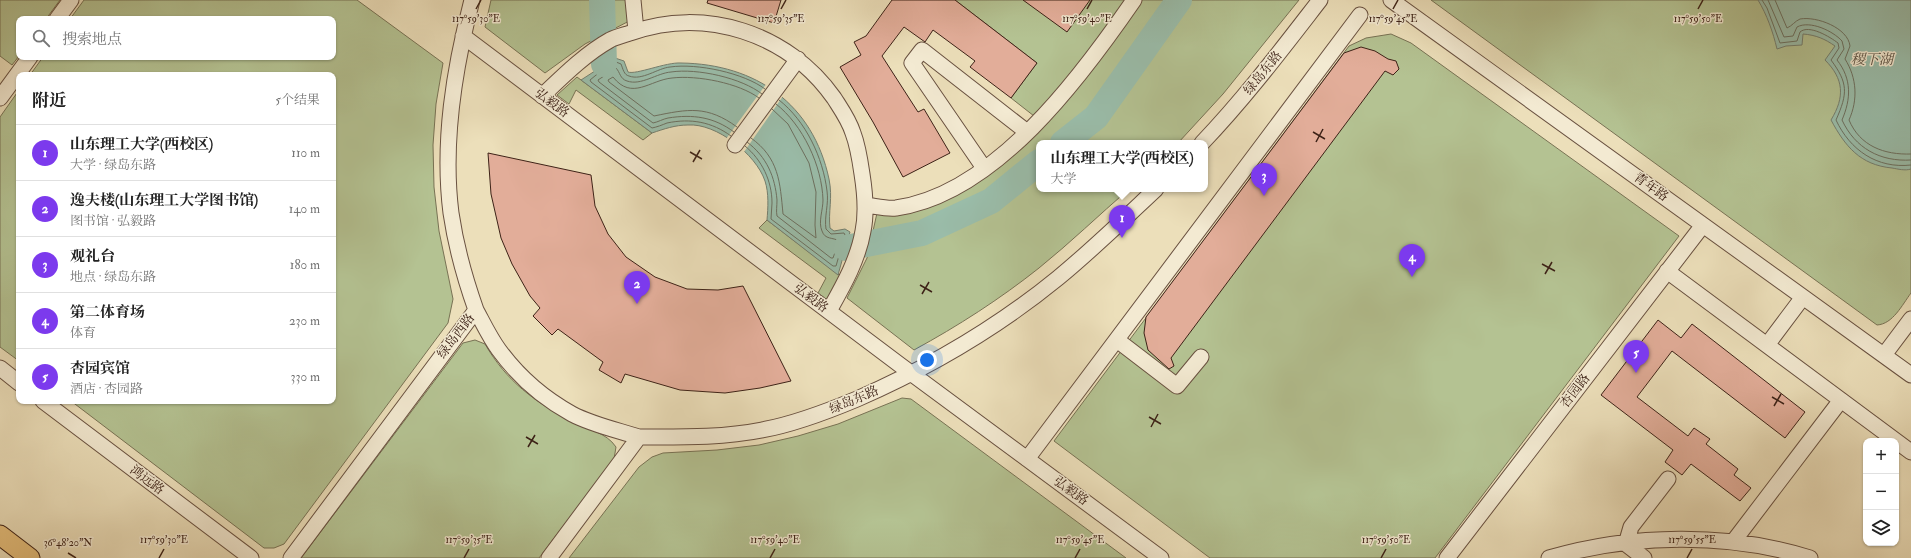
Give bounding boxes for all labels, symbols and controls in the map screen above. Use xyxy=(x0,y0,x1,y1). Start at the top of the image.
text: 117°59'30"E xyxy=(452,13,500,25)
text: 117°59'35"E xyxy=(757,13,805,25)
text: 117°59'40"E xyxy=(1062,13,1112,25)
text: 117°59'45"E xyxy=(1369,13,1417,25)
text: 117°59'50"E xyxy=(1674,13,1722,25)
search box xyxy=(16,16,336,60)
icon: search xyxy=(30,27,52,49)
text: 搜索地点 xyxy=(62,30,122,49)
street label: 绿岛东路 xyxy=(1240,48,1286,98)
water label: 稷下湖 xyxy=(1851,51,1896,68)
street label: 弘毅路 xyxy=(532,85,572,121)
text: 附近 xyxy=(32,90,66,111)
text: 5个结果 xyxy=(275,92,320,108)
text: 山东理工大学(西校区) xyxy=(70,135,213,154)
popup xyxy=(1036,140,1208,192)
text: 1 xyxy=(43,145,47,161)
text: 110 m xyxy=(291,145,320,161)
text: 山东理工大学(西校区) xyxy=(1050,149,1194,168)
text: 大学 · 绿岛东路 xyxy=(70,157,156,173)
pin: 3 xyxy=(1251,163,1277,196)
street label: 青年路 xyxy=(1631,169,1671,205)
text: 大学 xyxy=(1050,171,1076,187)
text: 逸夫楼(山东理工大学图书馆) xyxy=(70,191,258,210)
text: 2 xyxy=(42,201,48,217)
text: 140 m xyxy=(289,201,320,217)
pin: 1 xyxy=(1109,205,1135,238)
text: 图书馆 · 弘毅路 xyxy=(70,213,156,229)
pin: 4 xyxy=(1399,244,1425,277)
text: 观礼台 xyxy=(70,247,115,266)
text: 3 xyxy=(43,257,48,273)
text: 180 m xyxy=(290,257,320,273)
text: 地点 · 绿岛东路 xyxy=(70,269,156,285)
pin: 2 xyxy=(624,271,650,304)
street label: 弘毅路 xyxy=(791,280,831,316)
text: 第二体育场 xyxy=(70,303,145,322)
street label: 绿岛西路 xyxy=(434,310,478,362)
text: 4 xyxy=(41,313,49,329)
text: 230 m xyxy=(289,313,320,329)
text: 体育 xyxy=(70,325,96,341)
pin: 5 xyxy=(1623,340,1649,373)
your location xyxy=(917,350,937,370)
text: 杏园宾馆 xyxy=(70,359,130,378)
text: 5 xyxy=(42,369,48,385)
text: 330 m xyxy=(291,369,320,385)
street label: 杏园路 xyxy=(1557,371,1593,411)
text: 酒店 · 杏园路 xyxy=(70,381,143,397)
street label: 绿岛东路 xyxy=(827,382,881,418)
map controls xyxy=(1863,438,1899,546)
button: + xyxy=(1863,438,1899,474)
street label: 鸿远路 xyxy=(127,462,167,498)
street label: 弘毅路 xyxy=(1051,473,1091,509)
button: − xyxy=(1863,474,1899,510)
button: layers xyxy=(1863,510,1899,546)
text: 117°59'30"E xyxy=(140,534,188,546)
text: 117°59'35"E xyxy=(445,534,493,546)
text: 117°59'40"E xyxy=(750,534,800,546)
text: 117°59'45"E xyxy=(1056,534,1104,546)
text: 117°59'50"E xyxy=(1362,534,1410,546)
text: 117°59'55"E xyxy=(1668,534,1716,546)
text: 36°48'20"N xyxy=(44,537,92,549)

